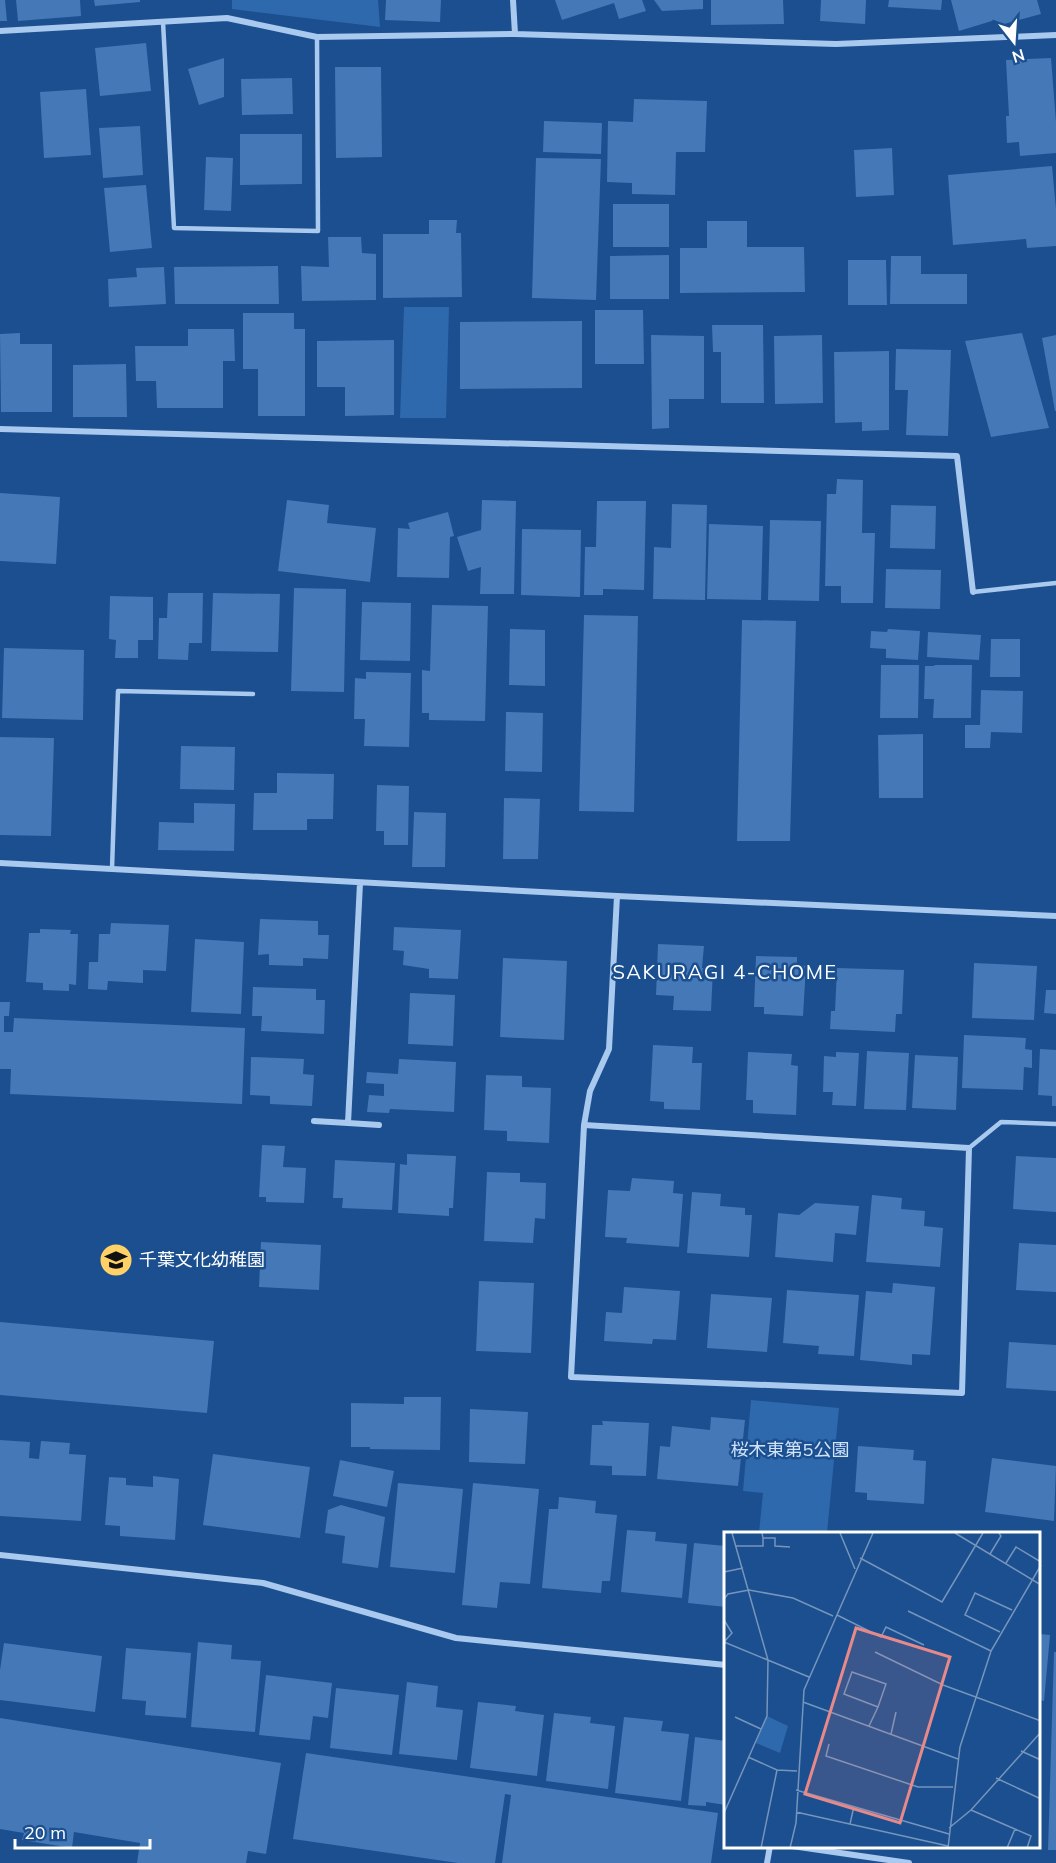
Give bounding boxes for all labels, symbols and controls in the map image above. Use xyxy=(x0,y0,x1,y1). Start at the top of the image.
north arrow xyxy=(984,12,1044,72)
text: N xyxy=(1010,45,1027,68)
district label: SAKURAGI 4-CHOME xyxy=(612,959,838,984)
school or university icon: 千葉文化幼稚園 xyxy=(98,1242,134,1278)
place label: 千葉文化幼稚園 xyxy=(139,1248,265,1271)
park label: 桜木東第5公園 xyxy=(731,1438,849,1461)
inset map xyxy=(724,1532,1041,1848)
scale bar xyxy=(15,1812,150,1850)
text: 20 m xyxy=(24,1821,66,1844)

